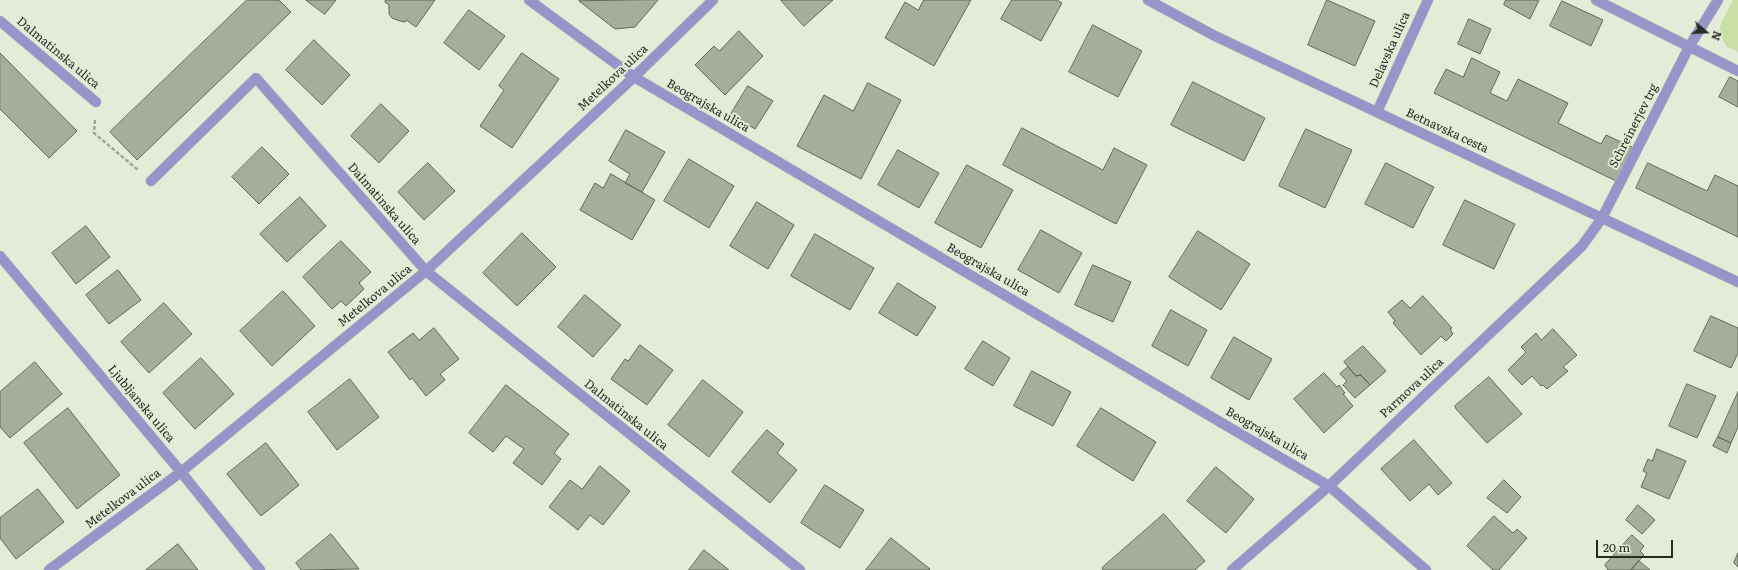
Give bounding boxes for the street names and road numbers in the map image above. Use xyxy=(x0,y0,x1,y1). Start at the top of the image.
street label: Delavska ulica xyxy=(1367,10,1413,90)
street label: Dalmatinska ulica xyxy=(14,14,102,92)
street label: Metelkova ulica xyxy=(575,42,651,114)
street label: Beograjska ulica xyxy=(664,76,752,136)
street label: Schreinerjev trg xyxy=(1607,81,1661,171)
street label: Betnavska cesta xyxy=(1403,106,1491,156)
street label: Dalmatinska ulica xyxy=(345,160,423,248)
street label: Beograjska ulica xyxy=(944,240,1032,300)
street label: Metelkova ulica xyxy=(335,262,415,330)
street label: Parmova ulica xyxy=(1377,355,1447,421)
street label: Ljubljanska ulica xyxy=(104,362,178,446)
street label: Dalmatinska ulica xyxy=(581,377,671,453)
street label: Beograjska ulica xyxy=(1223,404,1311,464)
street label: Metelkova ulica xyxy=(82,466,164,532)

